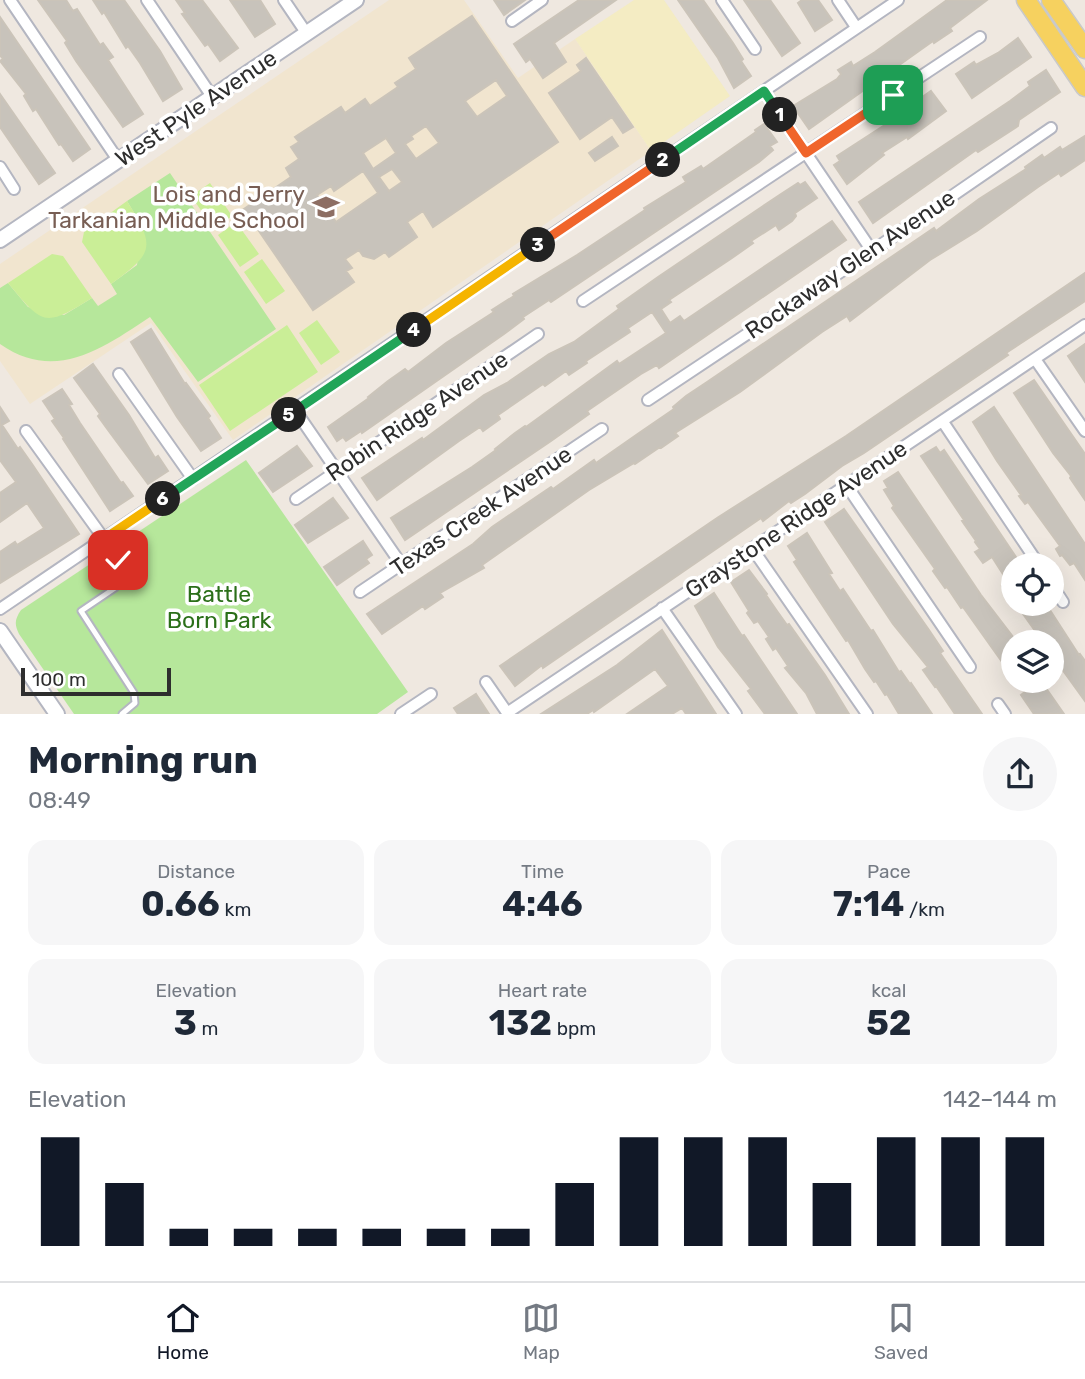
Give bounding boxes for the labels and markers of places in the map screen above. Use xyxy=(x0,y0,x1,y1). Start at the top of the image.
pin xyxy=(863,65,923,125)
pin: 1 xyxy=(762,97,798,132)
pin: 2 xyxy=(646,142,680,178)
place label: Lois and Jerry Tarkanian Middle School xyxy=(48,180,305,234)
school or university icon: Lois and Jerry Tarkanian Middle School xyxy=(311,192,341,222)
pin: 3 xyxy=(520,228,556,262)
pin: 4 xyxy=(396,312,432,348)
pin: 5 xyxy=(272,398,306,432)
pin: 6 xyxy=(146,482,180,516)
pin xyxy=(88,530,148,590)

